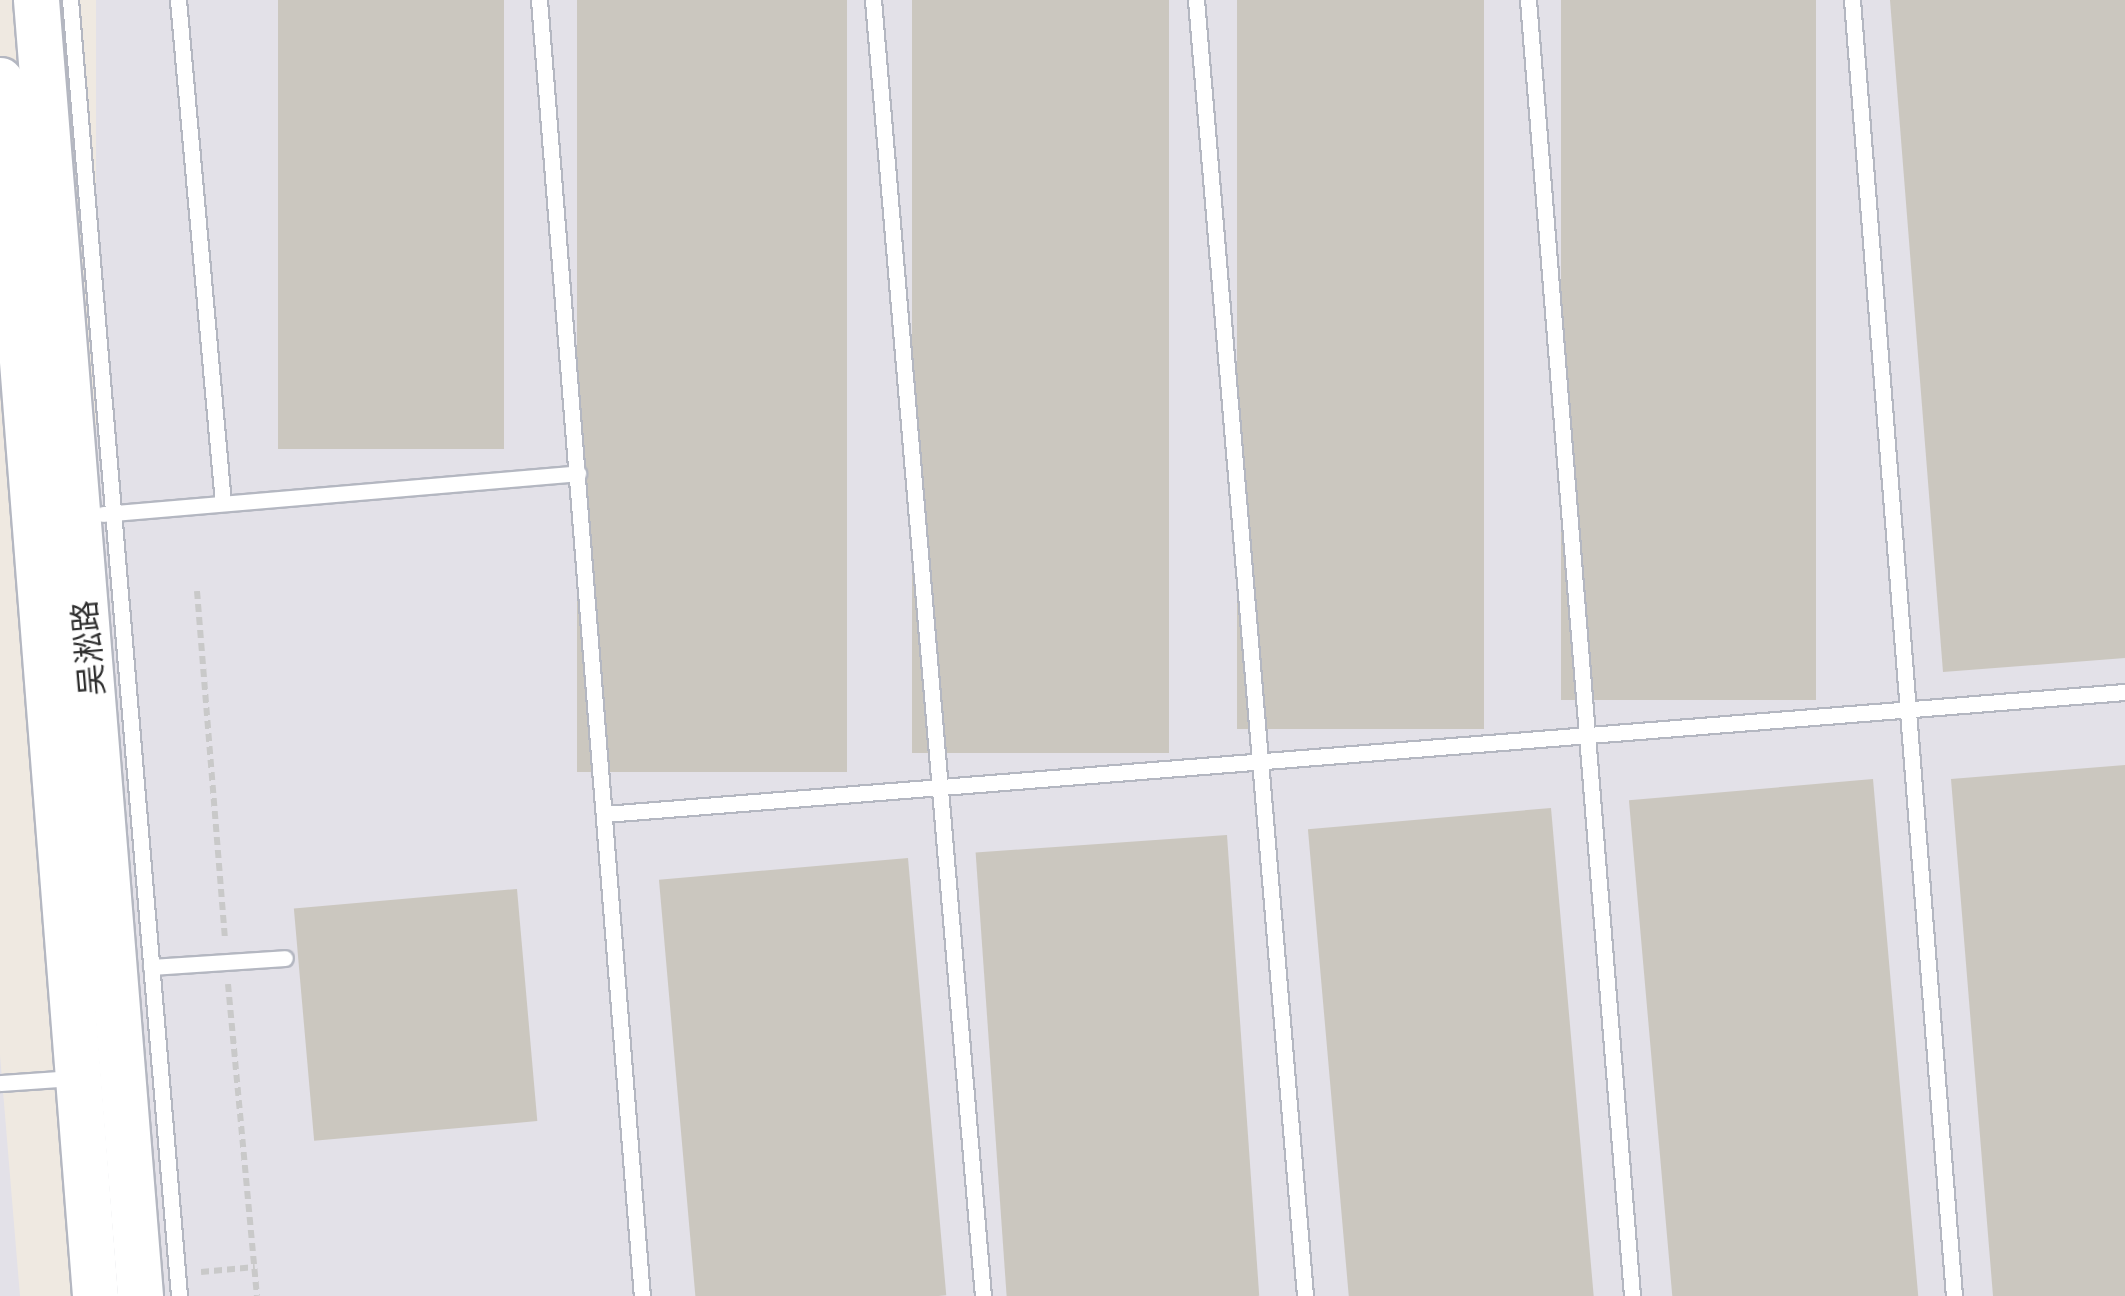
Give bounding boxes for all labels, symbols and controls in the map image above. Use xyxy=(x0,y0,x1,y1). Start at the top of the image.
street label: 吴淞路 xyxy=(66,599,112,697)

